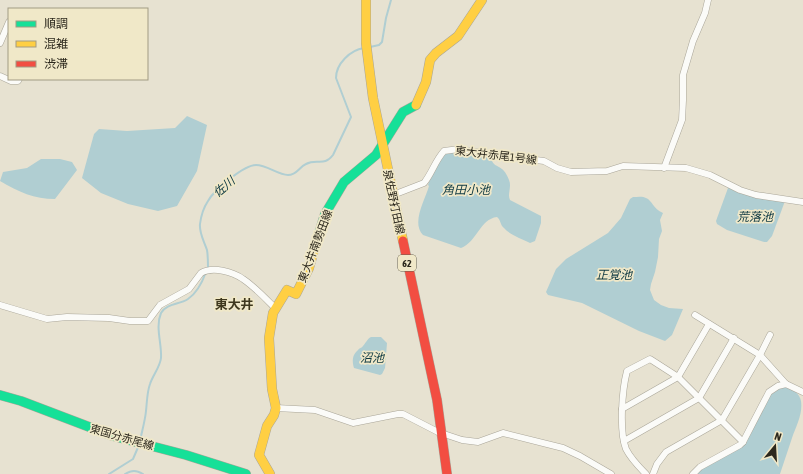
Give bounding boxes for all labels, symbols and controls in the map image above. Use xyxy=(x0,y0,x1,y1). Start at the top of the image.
legend xyxy=(8,8,148,80)
text: 順調 xyxy=(44,17,68,31)
text: 混雑 xyxy=(44,37,68,51)
text: 渋滞 xyxy=(44,57,68,71)
street label: 東大井赤尾1号線 xyxy=(454,144,538,166)
street label: 泉佐野打田線 xyxy=(381,168,407,236)
water label: 佐川 xyxy=(210,173,239,200)
water label: 角田小池 xyxy=(442,183,491,197)
street label: 東大井南勢田線 xyxy=(296,208,334,284)
water label: 荒落池 xyxy=(737,210,774,224)
road number: 62 xyxy=(398,255,416,271)
water label: 正覚池 xyxy=(596,268,633,282)
district label: 東大井 xyxy=(214,297,254,312)
water label: 沼池 xyxy=(360,351,385,365)
street label: 東国分赤尾線 xyxy=(89,422,155,452)
north arrow xyxy=(755,426,795,466)
text: N xyxy=(773,430,783,443)

